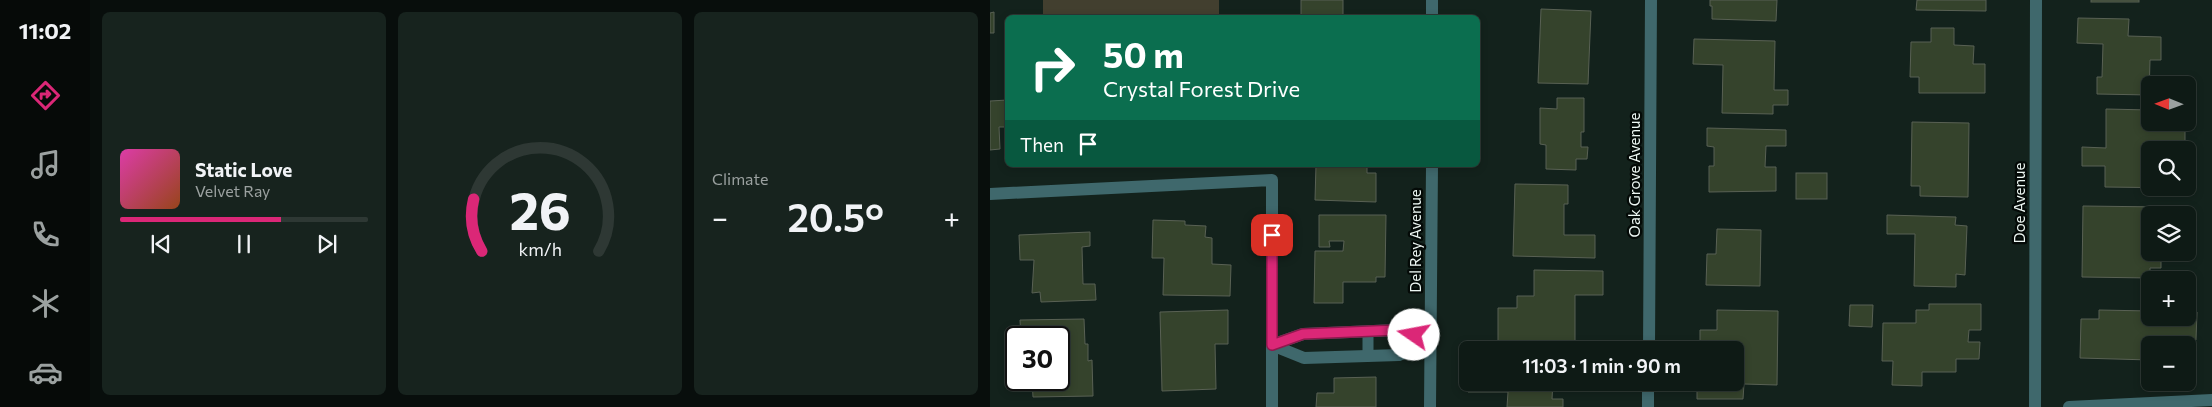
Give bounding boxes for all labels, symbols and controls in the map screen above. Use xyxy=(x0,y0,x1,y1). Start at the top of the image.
text: 11:02 xyxy=(19,17,71,44)
text: 50 m xyxy=(1103,32,1184,75)
icon: right xyxy=(1020,35,1085,100)
text: Crystal Forest Drive xyxy=(1103,75,1300,102)
north arrow xyxy=(2141,76,2196,131)
map controls xyxy=(2141,76,2196,391)
icon: directions xyxy=(28,78,63,113)
street label: Oak Grove Avenue xyxy=(1625,113,1643,237)
icon: arrive xyxy=(1074,130,1102,158)
text: Then xyxy=(1020,133,1064,156)
button: search xyxy=(2141,141,2196,196)
icon: music xyxy=(28,147,63,182)
text: Static Love xyxy=(195,158,292,181)
street label: Doe Avenue xyxy=(2010,163,2028,243)
text: Climate xyxy=(712,169,768,188)
text: 26 xyxy=(509,177,571,241)
text: Velvet Ray xyxy=(195,181,270,200)
street label: Del Rey Avenue xyxy=(1406,189,1424,293)
text: 20.5° xyxy=(788,193,884,240)
text: − xyxy=(712,200,728,234)
text: + xyxy=(944,200,960,234)
button: layers xyxy=(2141,206,2196,261)
pin xyxy=(1251,214,1293,256)
icon: phone xyxy=(28,217,63,252)
icon: arrive xyxy=(1258,221,1286,249)
icon: previous xyxy=(147,230,175,258)
icon: pause xyxy=(230,230,258,258)
icon: next xyxy=(313,230,341,258)
text: km/h xyxy=(518,238,562,260)
button: + xyxy=(2141,271,2196,326)
icon: climate xyxy=(28,286,63,321)
position arrow xyxy=(1387,308,1439,360)
speed limit sign: 30 xyxy=(1005,326,1070,391)
button: − xyxy=(2141,336,2196,391)
text: 11:03 · 1 min · 90 m xyxy=(1522,354,1681,377)
icon: car xyxy=(28,355,63,390)

